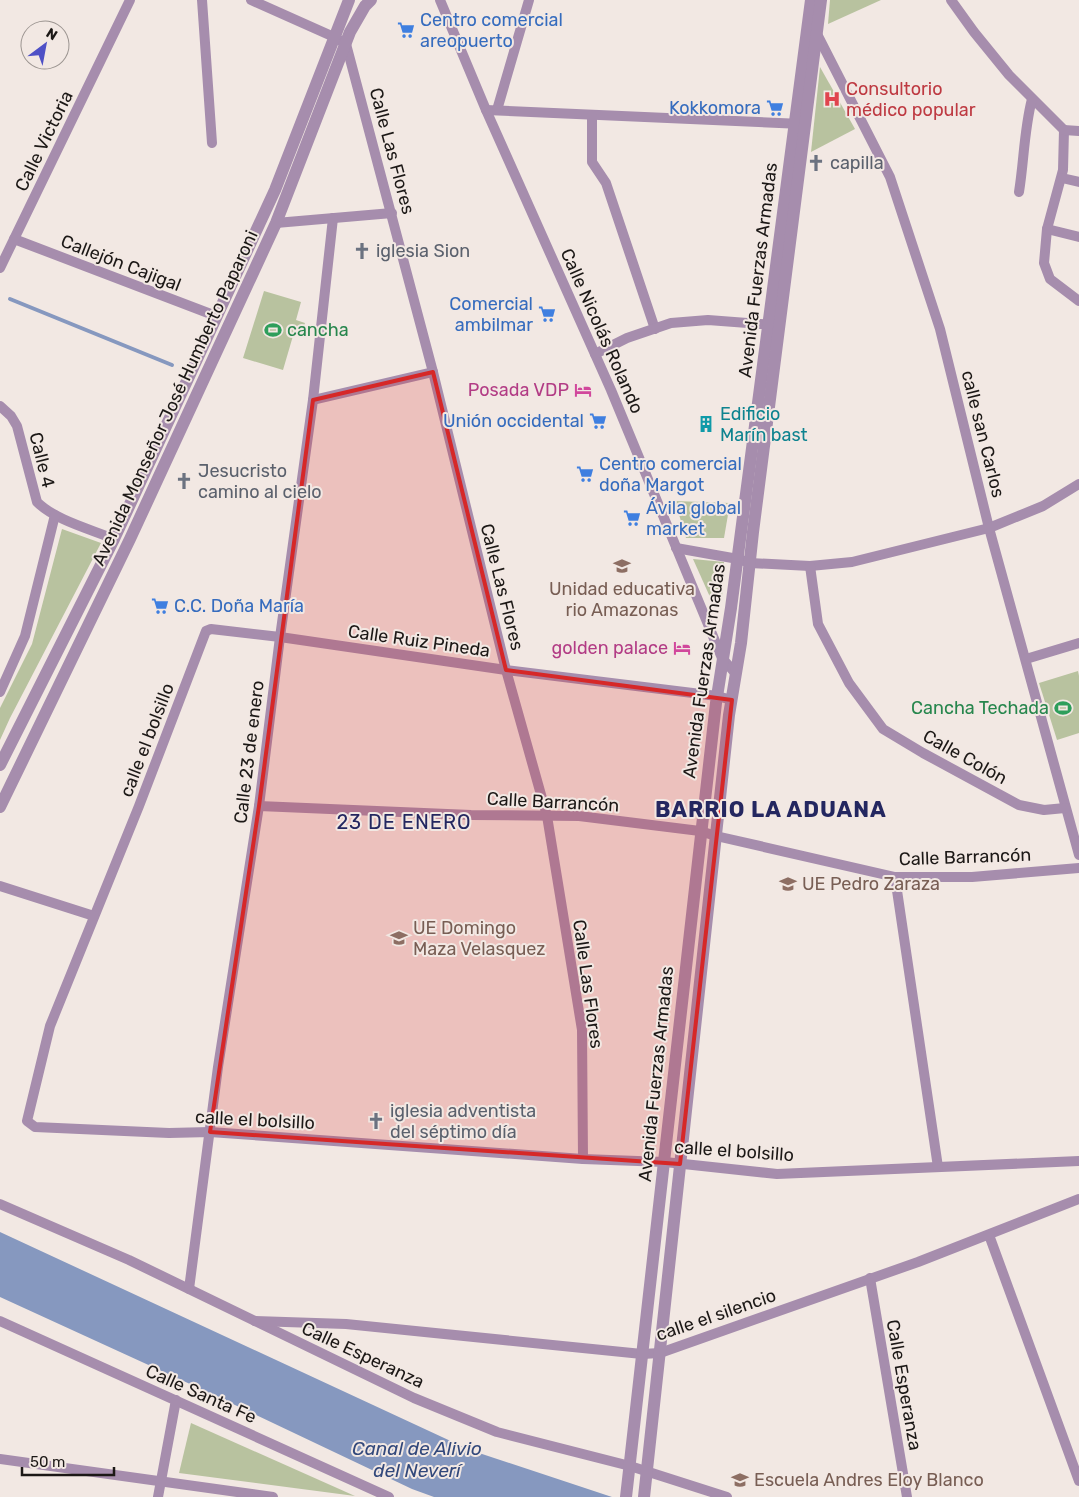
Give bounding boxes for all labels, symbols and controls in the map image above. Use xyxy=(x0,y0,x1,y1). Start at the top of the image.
place label: Centro comercial areopuerto xyxy=(420,9,563,52)
north arrow xyxy=(20,20,70,70)
supermarket icon: Centro comercial areopuerto xyxy=(396,20,416,40)
text: N xyxy=(43,25,60,44)
place label: Consultorio médico popular xyxy=(846,78,976,121)
street label: Calle Las Flores xyxy=(365,85,419,217)
street label: Calle Victoria xyxy=(10,87,78,195)
hospital icon: Consultorio médico popular xyxy=(822,89,842,109)
place label: Kokkomora xyxy=(669,97,761,119)
supermarket icon: Kokkomora xyxy=(765,98,785,118)
place label: capilla xyxy=(830,152,884,174)
church icon: capilla xyxy=(806,153,826,173)
street label: Avenida Fuerzas Armadas xyxy=(734,161,782,379)
street label: Avenida Monseñor José Humberto Paparoni xyxy=(87,227,263,569)
street label: Callejón Cajigal xyxy=(58,230,184,296)
place label: iglesia Sion xyxy=(376,240,470,262)
church icon: iglesia Sion xyxy=(352,241,372,261)
street label: Calle Nicolás Rolando xyxy=(556,245,648,417)
place label: Comercial ambilmar xyxy=(449,293,533,336)
supermarket icon: Comercial ambilmar xyxy=(537,304,557,324)
place label: cancha xyxy=(287,319,349,341)
sports icon: cancha xyxy=(263,320,283,340)
street label: calle san Carlos xyxy=(957,368,1009,500)
place label: Posada VDP xyxy=(468,379,569,401)
hotel icon: Posada VDP xyxy=(573,380,593,400)
place label: Edificio Marín bast xyxy=(720,403,808,446)
place label: Unión occidental xyxy=(443,410,584,432)
supermarket icon: Unión occidental xyxy=(588,411,608,431)
building icon: Edificio Marín bast xyxy=(696,414,716,434)
street label: Calle 4 xyxy=(25,430,59,490)
place label: Centro comercial doña Margot xyxy=(599,453,742,496)
place label: Jesucristo camino al cielo xyxy=(198,460,322,503)
supermarket icon: Centro comercial doña Margot xyxy=(575,464,595,484)
church icon: Jesucristo camino al cielo xyxy=(174,471,194,491)
place label: Ávila global market xyxy=(646,497,741,540)
supermarket icon: Ávila global market xyxy=(622,508,642,528)
street label: Calle Las Flores xyxy=(476,521,528,653)
school or university icon: Unidad educativa rio Amazonas xyxy=(612,556,632,576)
street label: Avenida Fuerzas Armadas xyxy=(678,562,730,780)
place label: Unidad educativa rio Amazonas xyxy=(549,578,695,621)
place label: C.C. Doña María xyxy=(174,595,304,617)
supermarket icon: C.C. Doña María xyxy=(150,596,170,616)
street label: Calle Ruiz Pineda xyxy=(347,620,491,662)
place label: golden palace xyxy=(551,637,668,659)
hotel icon: golden palace xyxy=(672,638,692,658)
street label: Calle 23 de enero xyxy=(229,679,269,825)
street label: calle el bolsillo xyxy=(115,680,179,800)
place label: Cancha Techada xyxy=(911,697,1049,719)
sports icon: Cancha Techada xyxy=(1053,698,1073,718)
street label: Calle Colón xyxy=(919,725,1011,789)
street label: Calle Barrancón xyxy=(486,788,620,816)
district label: BARRIO LA ADUANA xyxy=(655,796,887,823)
district label: 23 DE ENERO xyxy=(336,810,472,834)
street label: Calle Barrancón xyxy=(898,844,1032,870)
place label: UE Pedro Zaraza xyxy=(802,873,940,895)
school or university icon: UE Pedro Zaraza xyxy=(778,874,798,894)
place label: UE Domingo Maza Velasquez xyxy=(413,917,545,960)
street label: Calle Las Flores xyxy=(568,918,608,1050)
school or university icon: UE Domingo Maza Velasquez xyxy=(389,928,409,948)
street label: Avenida Fuerzas Armadas xyxy=(634,965,678,1183)
place label: iglesia adventista del séptimo día xyxy=(390,1100,536,1143)
street label: calle el bolsillo xyxy=(194,1106,316,1134)
church icon: iglesia adventista del séptimo día xyxy=(366,1111,386,1131)
street label: calle el bolsillo xyxy=(673,1136,795,1166)
street label: calle el silencio xyxy=(653,1284,779,1346)
street label: Calle Esperanza xyxy=(298,1317,428,1393)
street label: Calle Esperanza xyxy=(882,1318,926,1452)
street label: Calle Santa Fe xyxy=(142,1360,260,1428)
water label: Canal de Alivio del Neverí xyxy=(352,1437,482,1482)
scale bar xyxy=(22,1444,115,1476)
text: 50 m xyxy=(30,1453,65,1471)
place label: Escuela Andres Eloy Blanco xyxy=(754,1469,984,1491)
school or university icon: Escuela Andres Eloy Blanco xyxy=(730,1470,750,1490)

